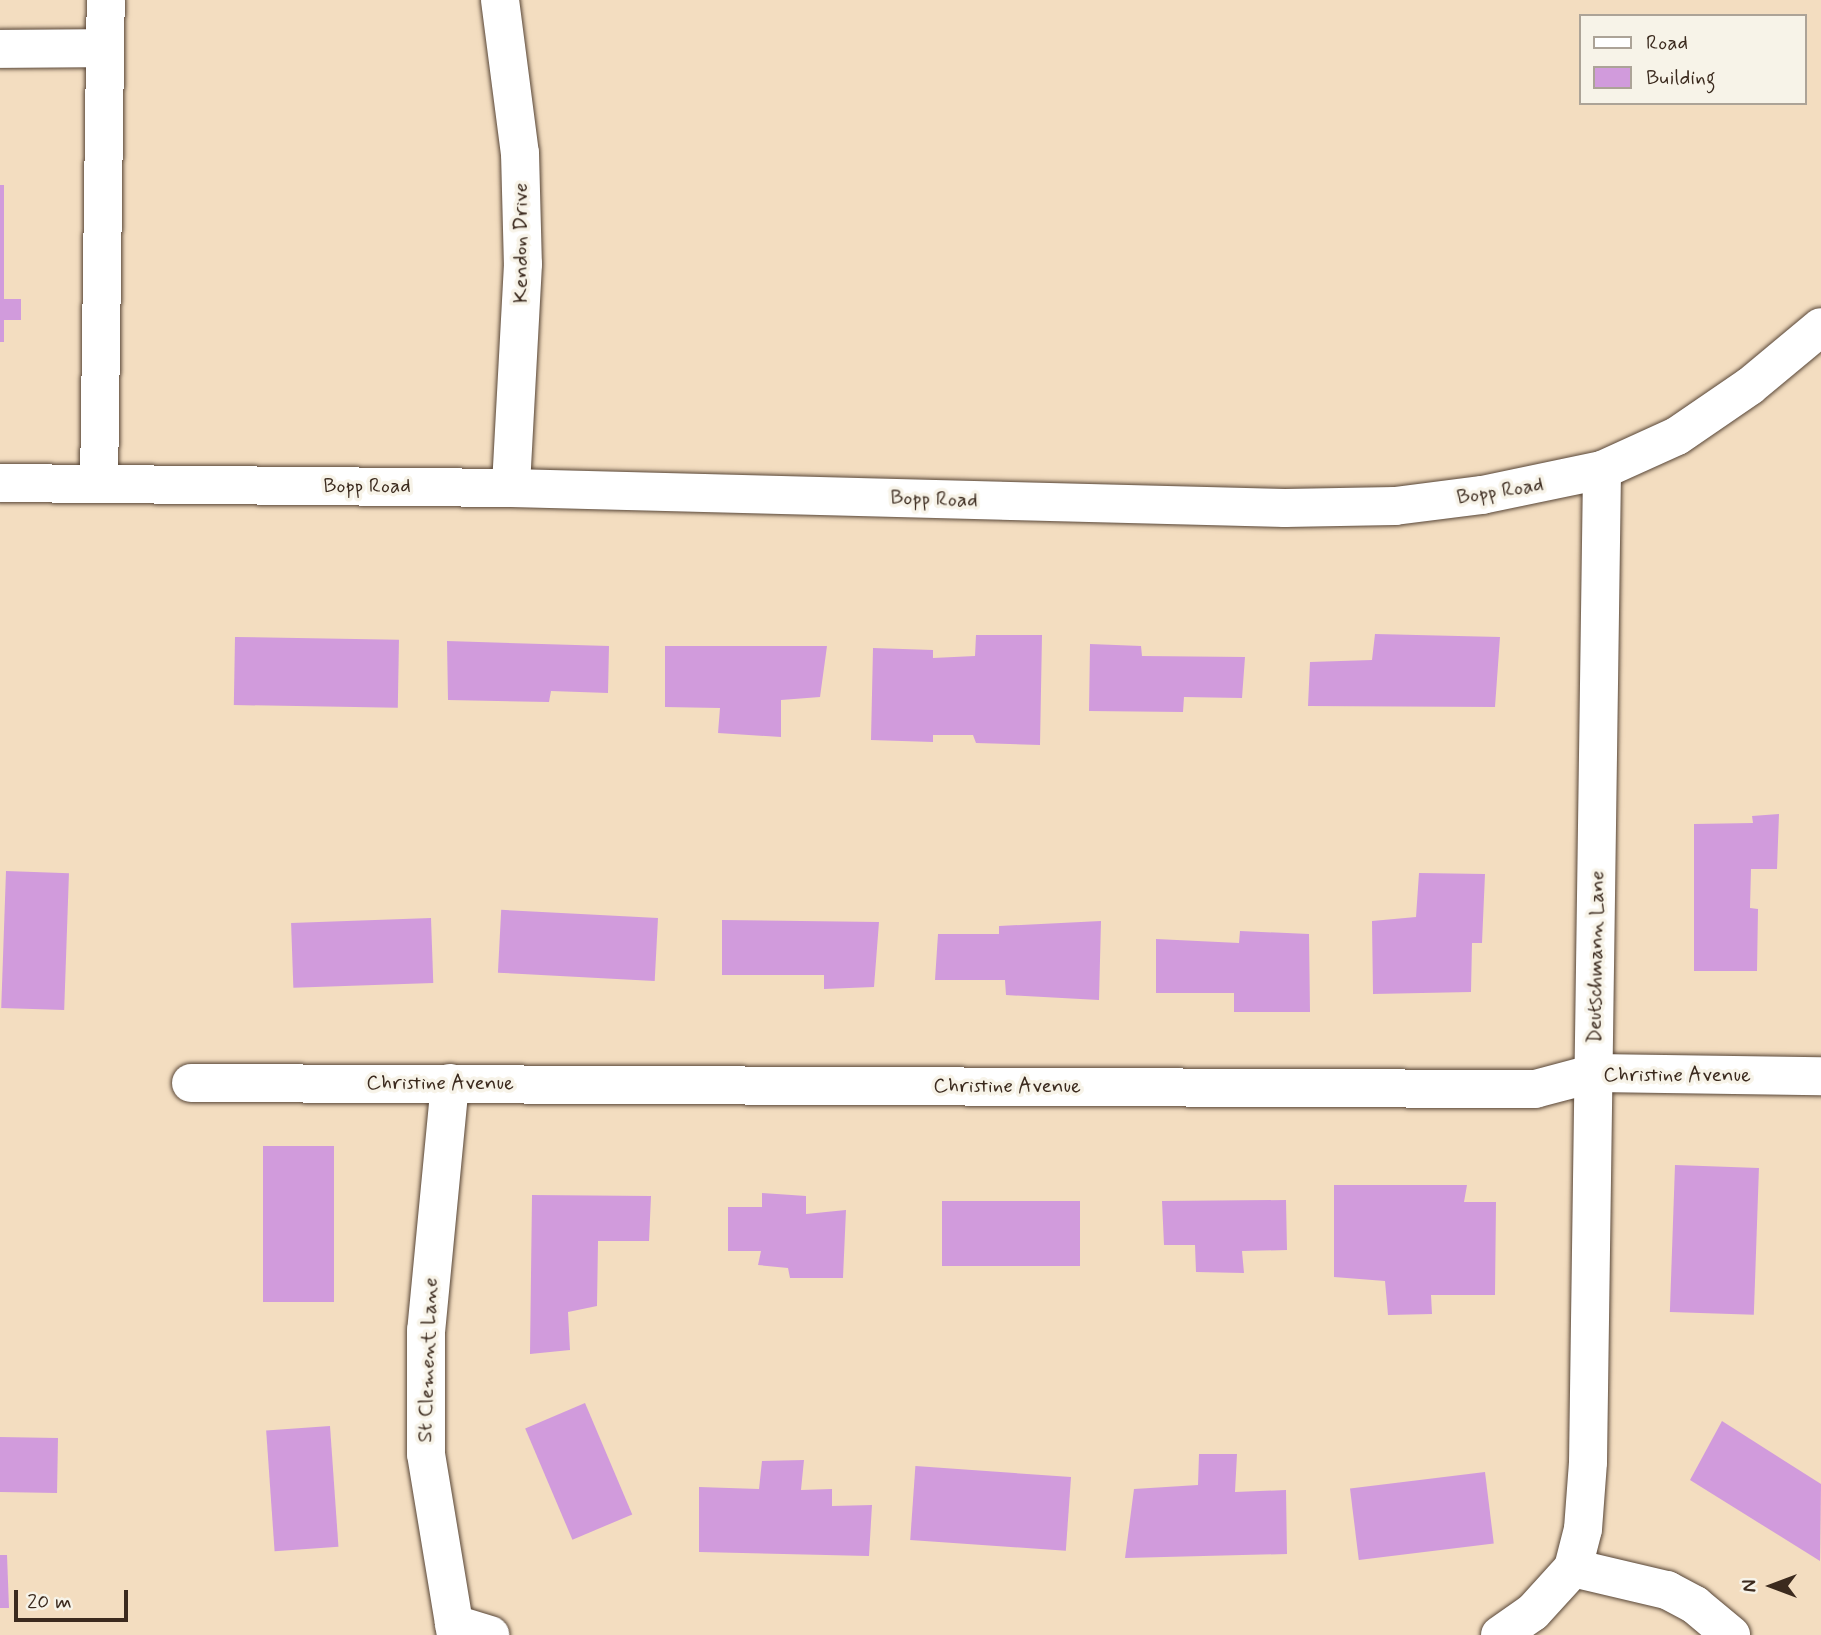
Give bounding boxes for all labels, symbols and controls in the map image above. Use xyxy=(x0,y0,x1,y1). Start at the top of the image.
legend xyxy=(1580,14,1807,105)
text: Road xyxy=(1646,29,1688,57)
text: Building xyxy=(1646,64,1716,92)
street label: Kendon Drive xyxy=(508,184,534,302)
street label: Bopp Road xyxy=(1455,472,1545,510)
street label: Bopp Road xyxy=(323,473,411,499)
street label: Bopp Road xyxy=(890,485,978,513)
street label: Deutschmann Lane xyxy=(1582,870,1610,1044)
street label: Christine Avenue xyxy=(1601,1062,1753,1088)
street label: Christine Avenue xyxy=(364,1070,516,1096)
street label: Christine Avenue xyxy=(931,1073,1083,1099)
street label: St Clement Lane xyxy=(413,1281,443,1439)
north arrow xyxy=(1737,1551,1807,1621)
scale bar xyxy=(18,1576,131,1620)
text: N xyxy=(1738,1580,1763,1592)
text: 20 m xyxy=(27,1588,72,1616)

